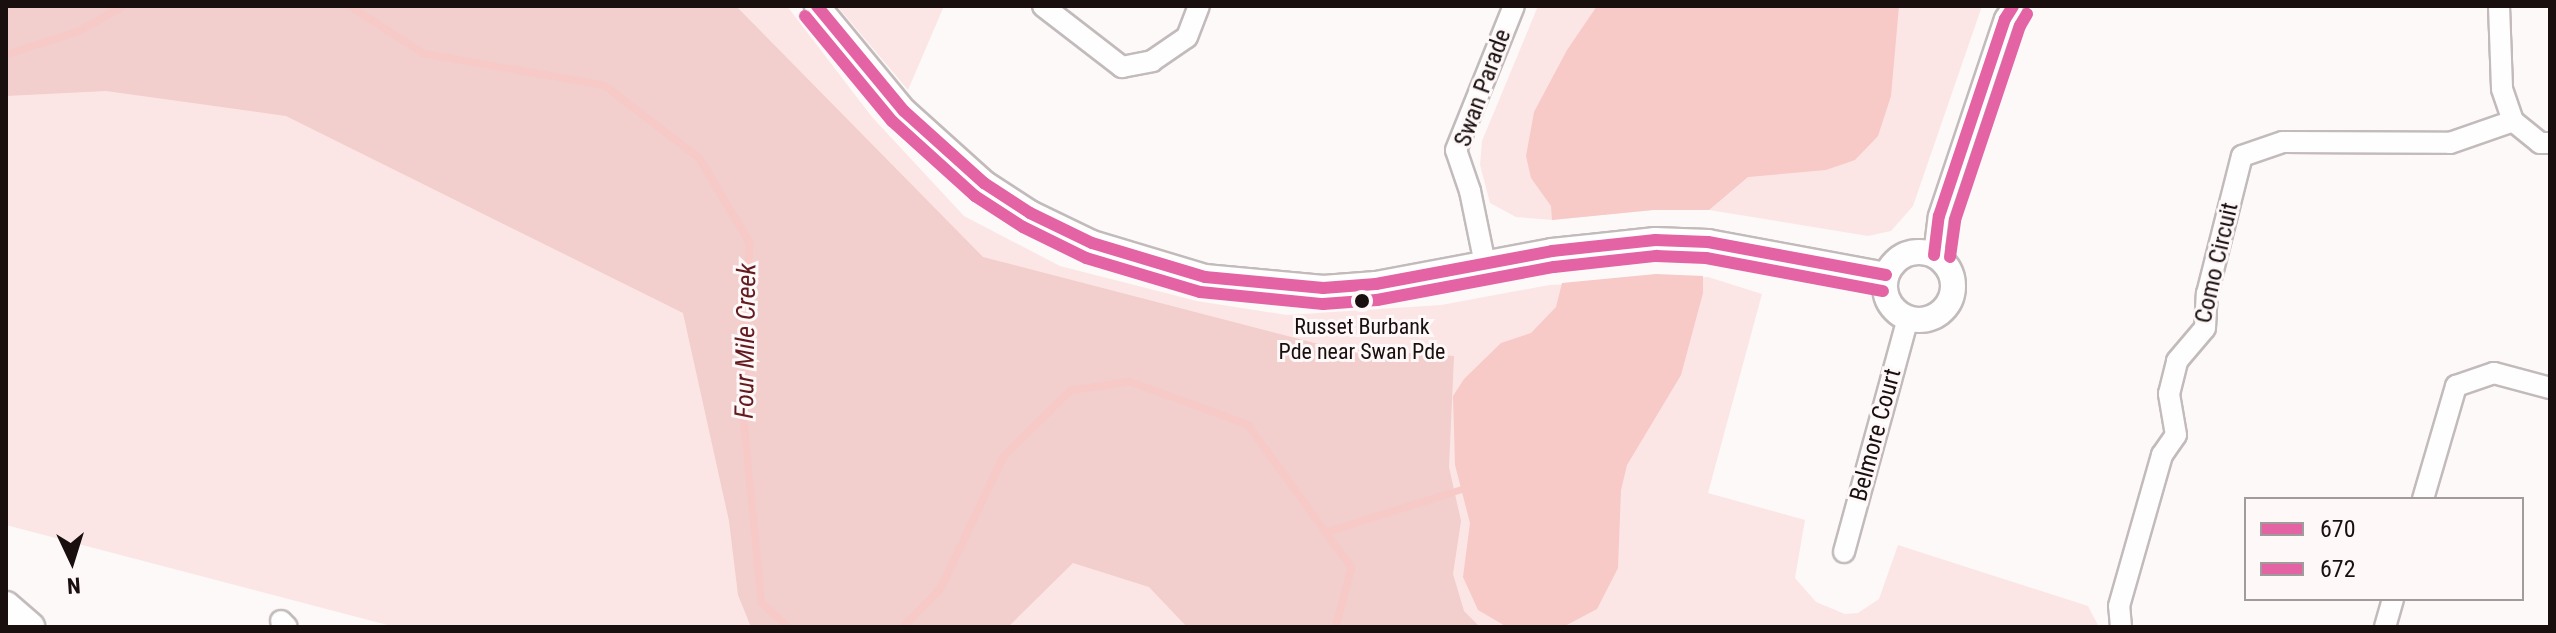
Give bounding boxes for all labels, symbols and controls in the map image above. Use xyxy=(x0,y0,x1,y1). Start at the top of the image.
street label: Swan Parade xyxy=(1448,25,1518,151)
street label: Como Circuit xyxy=(2189,200,2245,326)
water label: Four Mile Creek xyxy=(729,263,763,419)
marker: Russet Burbank Pde near Swan Pde xyxy=(1354,293,1370,309)
place label: Russet Burbank Pde near Swan Pde xyxy=(1279,313,1445,364)
street label: Belmore Court xyxy=(1844,366,1908,504)
legend xyxy=(2244,497,2524,601)
text: 670 xyxy=(2320,515,2356,543)
north arrow xyxy=(32,521,112,601)
text: 672 xyxy=(2320,555,2356,583)
text: N xyxy=(66,572,81,598)

